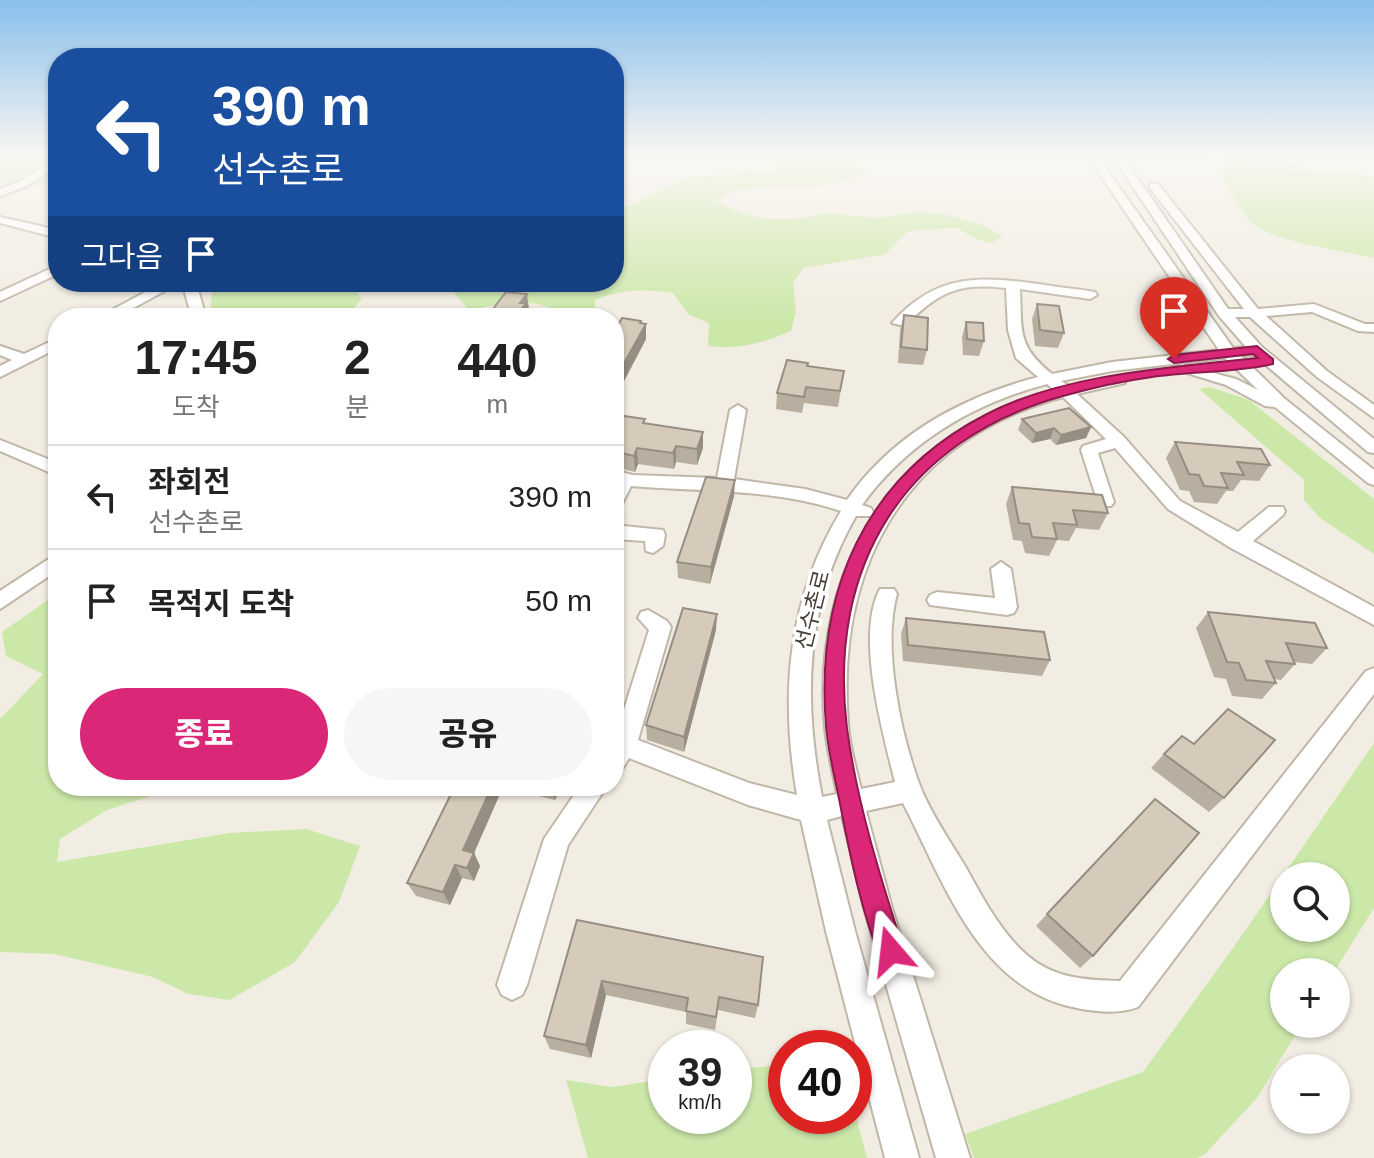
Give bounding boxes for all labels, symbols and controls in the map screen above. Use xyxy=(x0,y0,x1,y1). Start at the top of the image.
text: 390 m xyxy=(212,74,371,137)
icon: left xyxy=(80,80,184,184)
text: 선수촌로 xyxy=(212,149,344,190)
icon: arrive xyxy=(179,232,223,276)
text: 그다음 xyxy=(80,240,163,273)
pin xyxy=(1140,277,1208,359)
icon: arrive xyxy=(1152,289,1196,333)
text: 17:45 xyxy=(135,331,257,384)
text: 2 xyxy=(344,331,371,384)
text: 440 xyxy=(457,334,537,387)
text: m xyxy=(487,389,508,419)
text: 도착 xyxy=(172,392,220,422)
text: 분 xyxy=(345,392,369,422)
text: 좌회전 xyxy=(148,465,231,498)
icon: left xyxy=(80,475,124,519)
text: 390 m xyxy=(509,480,592,513)
text: 선수촌로 xyxy=(148,507,244,537)
street label: 선수촌로 xyxy=(791,568,834,652)
icon: arrive xyxy=(80,579,124,623)
text: 50 m xyxy=(525,584,592,617)
text: 목적지 도착 xyxy=(148,587,294,620)
button: 종료 xyxy=(80,688,328,780)
button: 공유 xyxy=(344,688,592,780)
map controls xyxy=(1270,862,1350,1134)
button: search xyxy=(1270,862,1350,942)
position arrow xyxy=(849,909,933,993)
button: + xyxy=(1270,958,1350,1038)
speed limit sign: 40 xyxy=(768,1030,872,1134)
text: 39 xyxy=(678,1050,722,1094)
button: − xyxy=(1270,1054,1350,1134)
text: km/h xyxy=(678,1091,722,1113)

